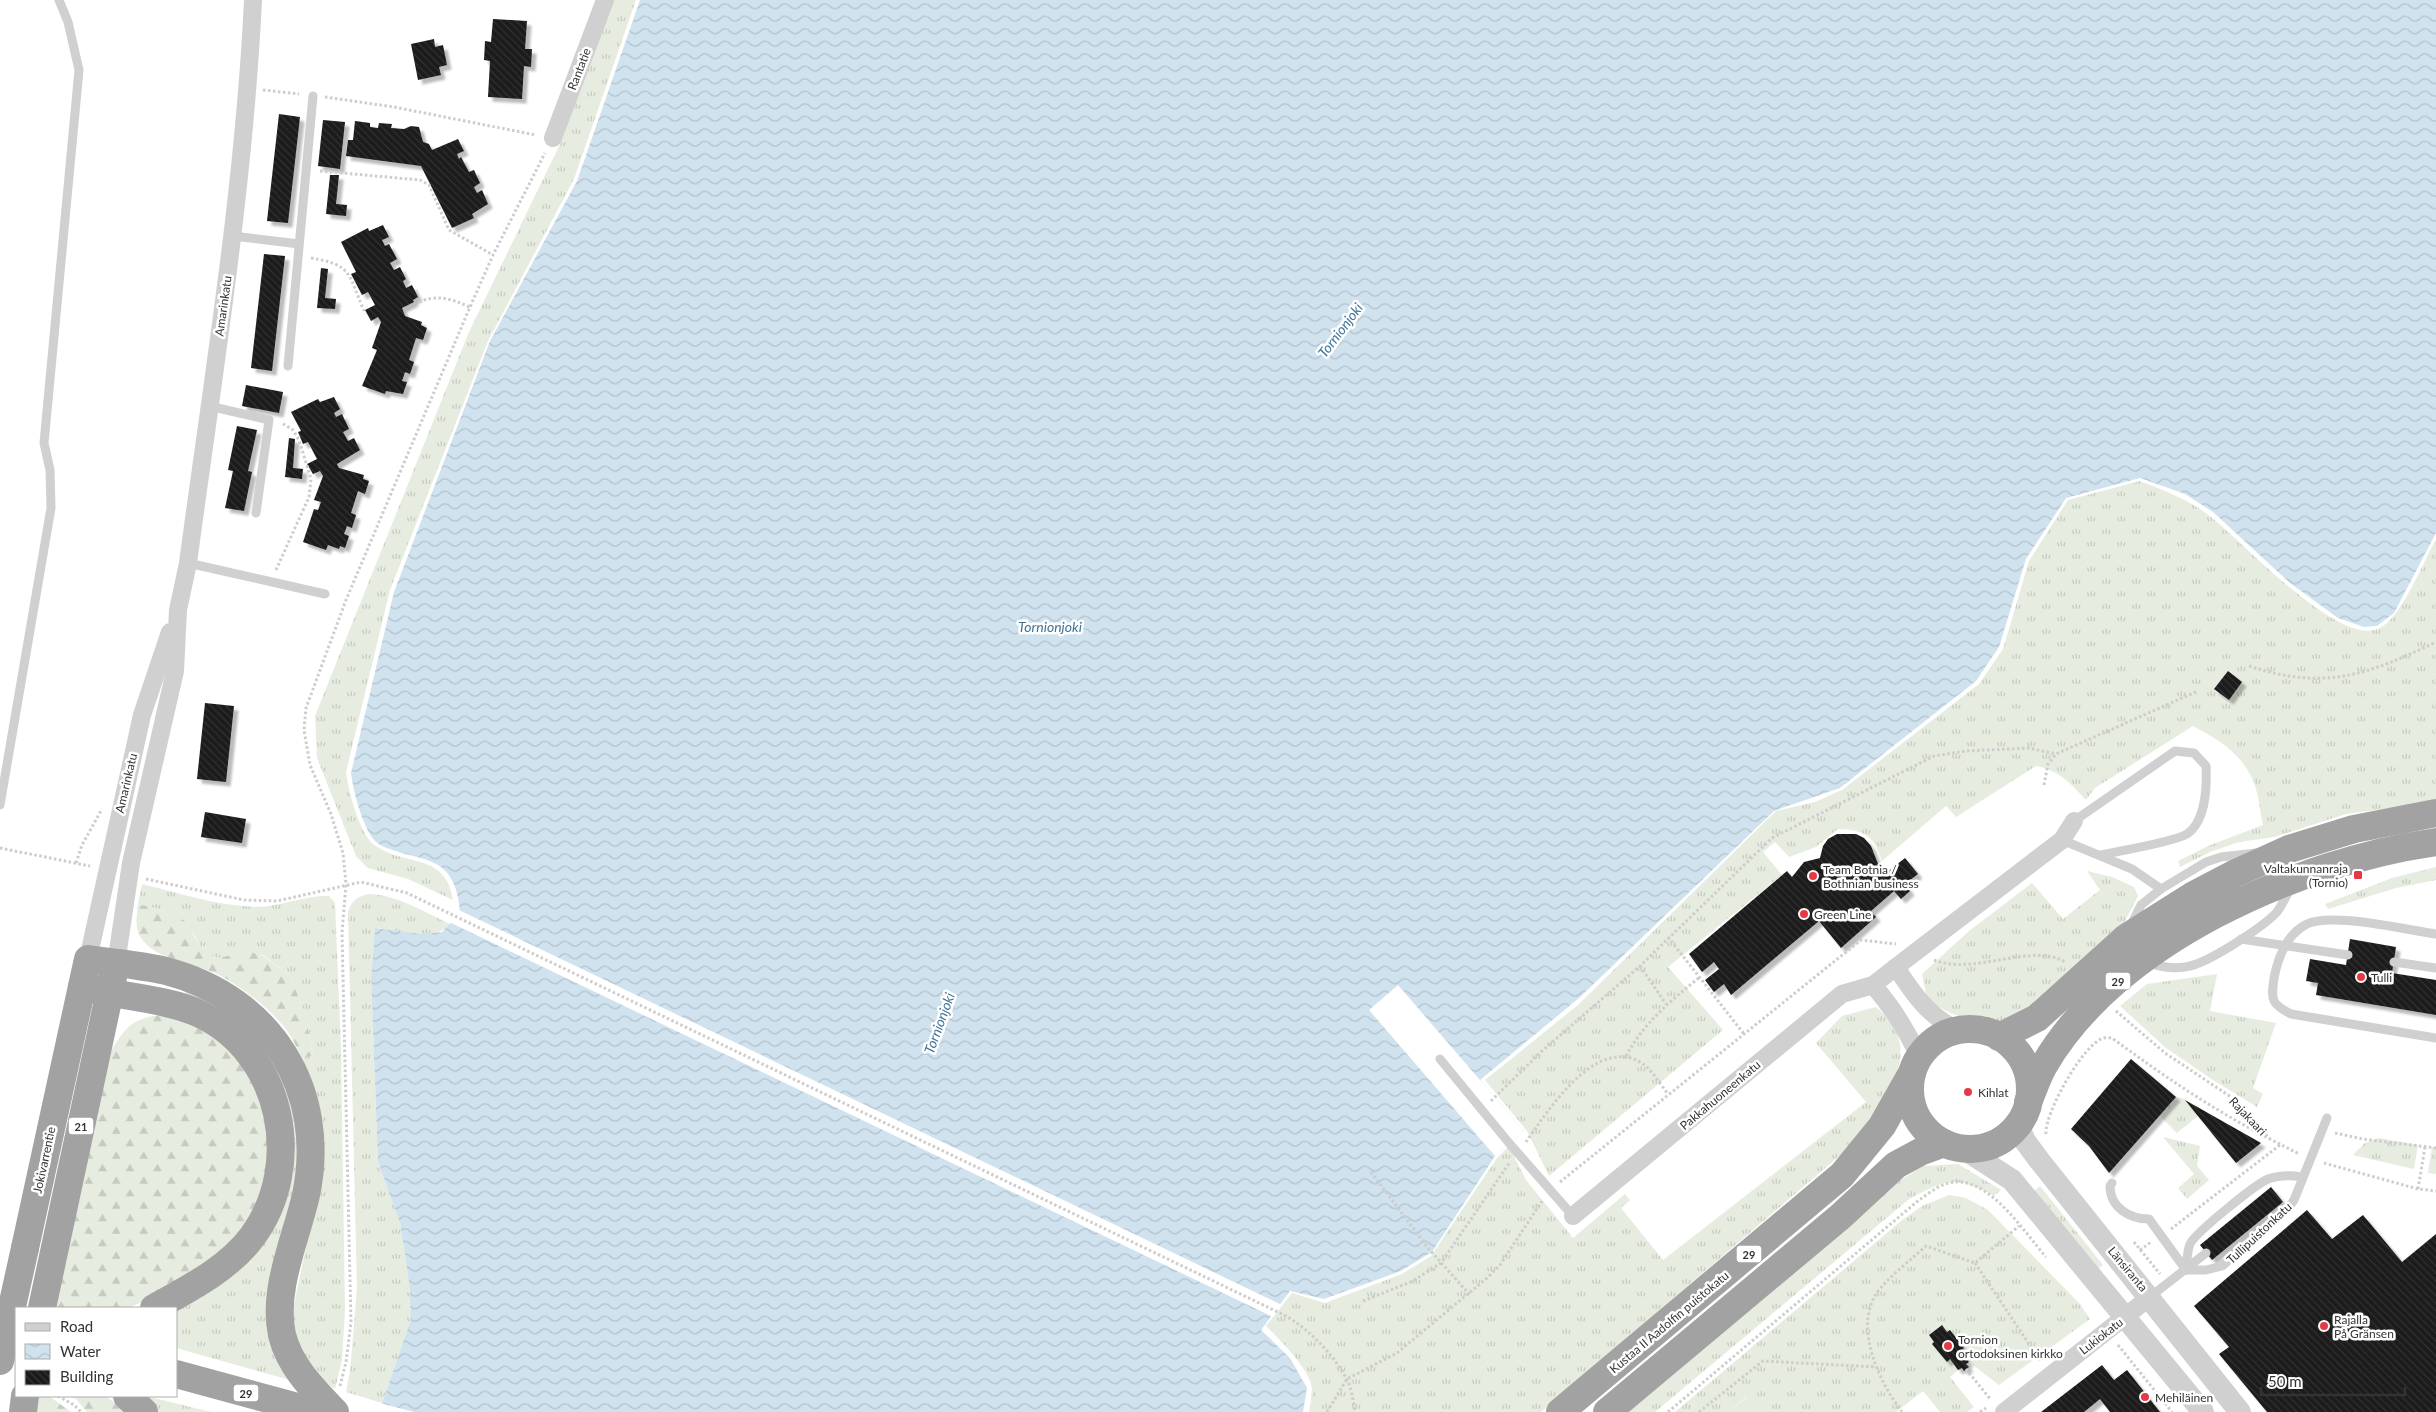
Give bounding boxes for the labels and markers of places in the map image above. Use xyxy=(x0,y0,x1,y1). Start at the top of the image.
place label: Valtakunnanraja (Tornio) xyxy=(2264,861,2348,890)
place label: Team Botnia / Bothnian business xyxy=(1823,862,1919,891)
marker: Valtakunnanraja (Tornio) xyxy=(2352,869,2364,881)
marker: Team Botnia / Bothnian business xyxy=(1807,870,1819,882)
place label: Green Line xyxy=(1814,907,1871,922)
marker: Green Line xyxy=(1798,908,1810,920)
place label: Tulli xyxy=(2371,970,2392,985)
marker: Tulli xyxy=(2355,971,2367,983)
place label: Kihlat xyxy=(1978,1085,2009,1100)
marker: Kihlat xyxy=(1962,1086,1974,1098)
place label: Rajalla På Gränsen xyxy=(2334,1312,2394,1341)
marker: Rajalla På Gränsen xyxy=(2318,1320,2330,1332)
place label: Tornion ortodoksinen kirkko xyxy=(1958,1332,2063,1361)
marker: Tornion ortodoksinen kirkko xyxy=(1942,1340,1954,1352)
place label: Mehiläinen xyxy=(2155,1390,2213,1405)
marker: Mehiläinen xyxy=(2139,1391,2151,1403)

